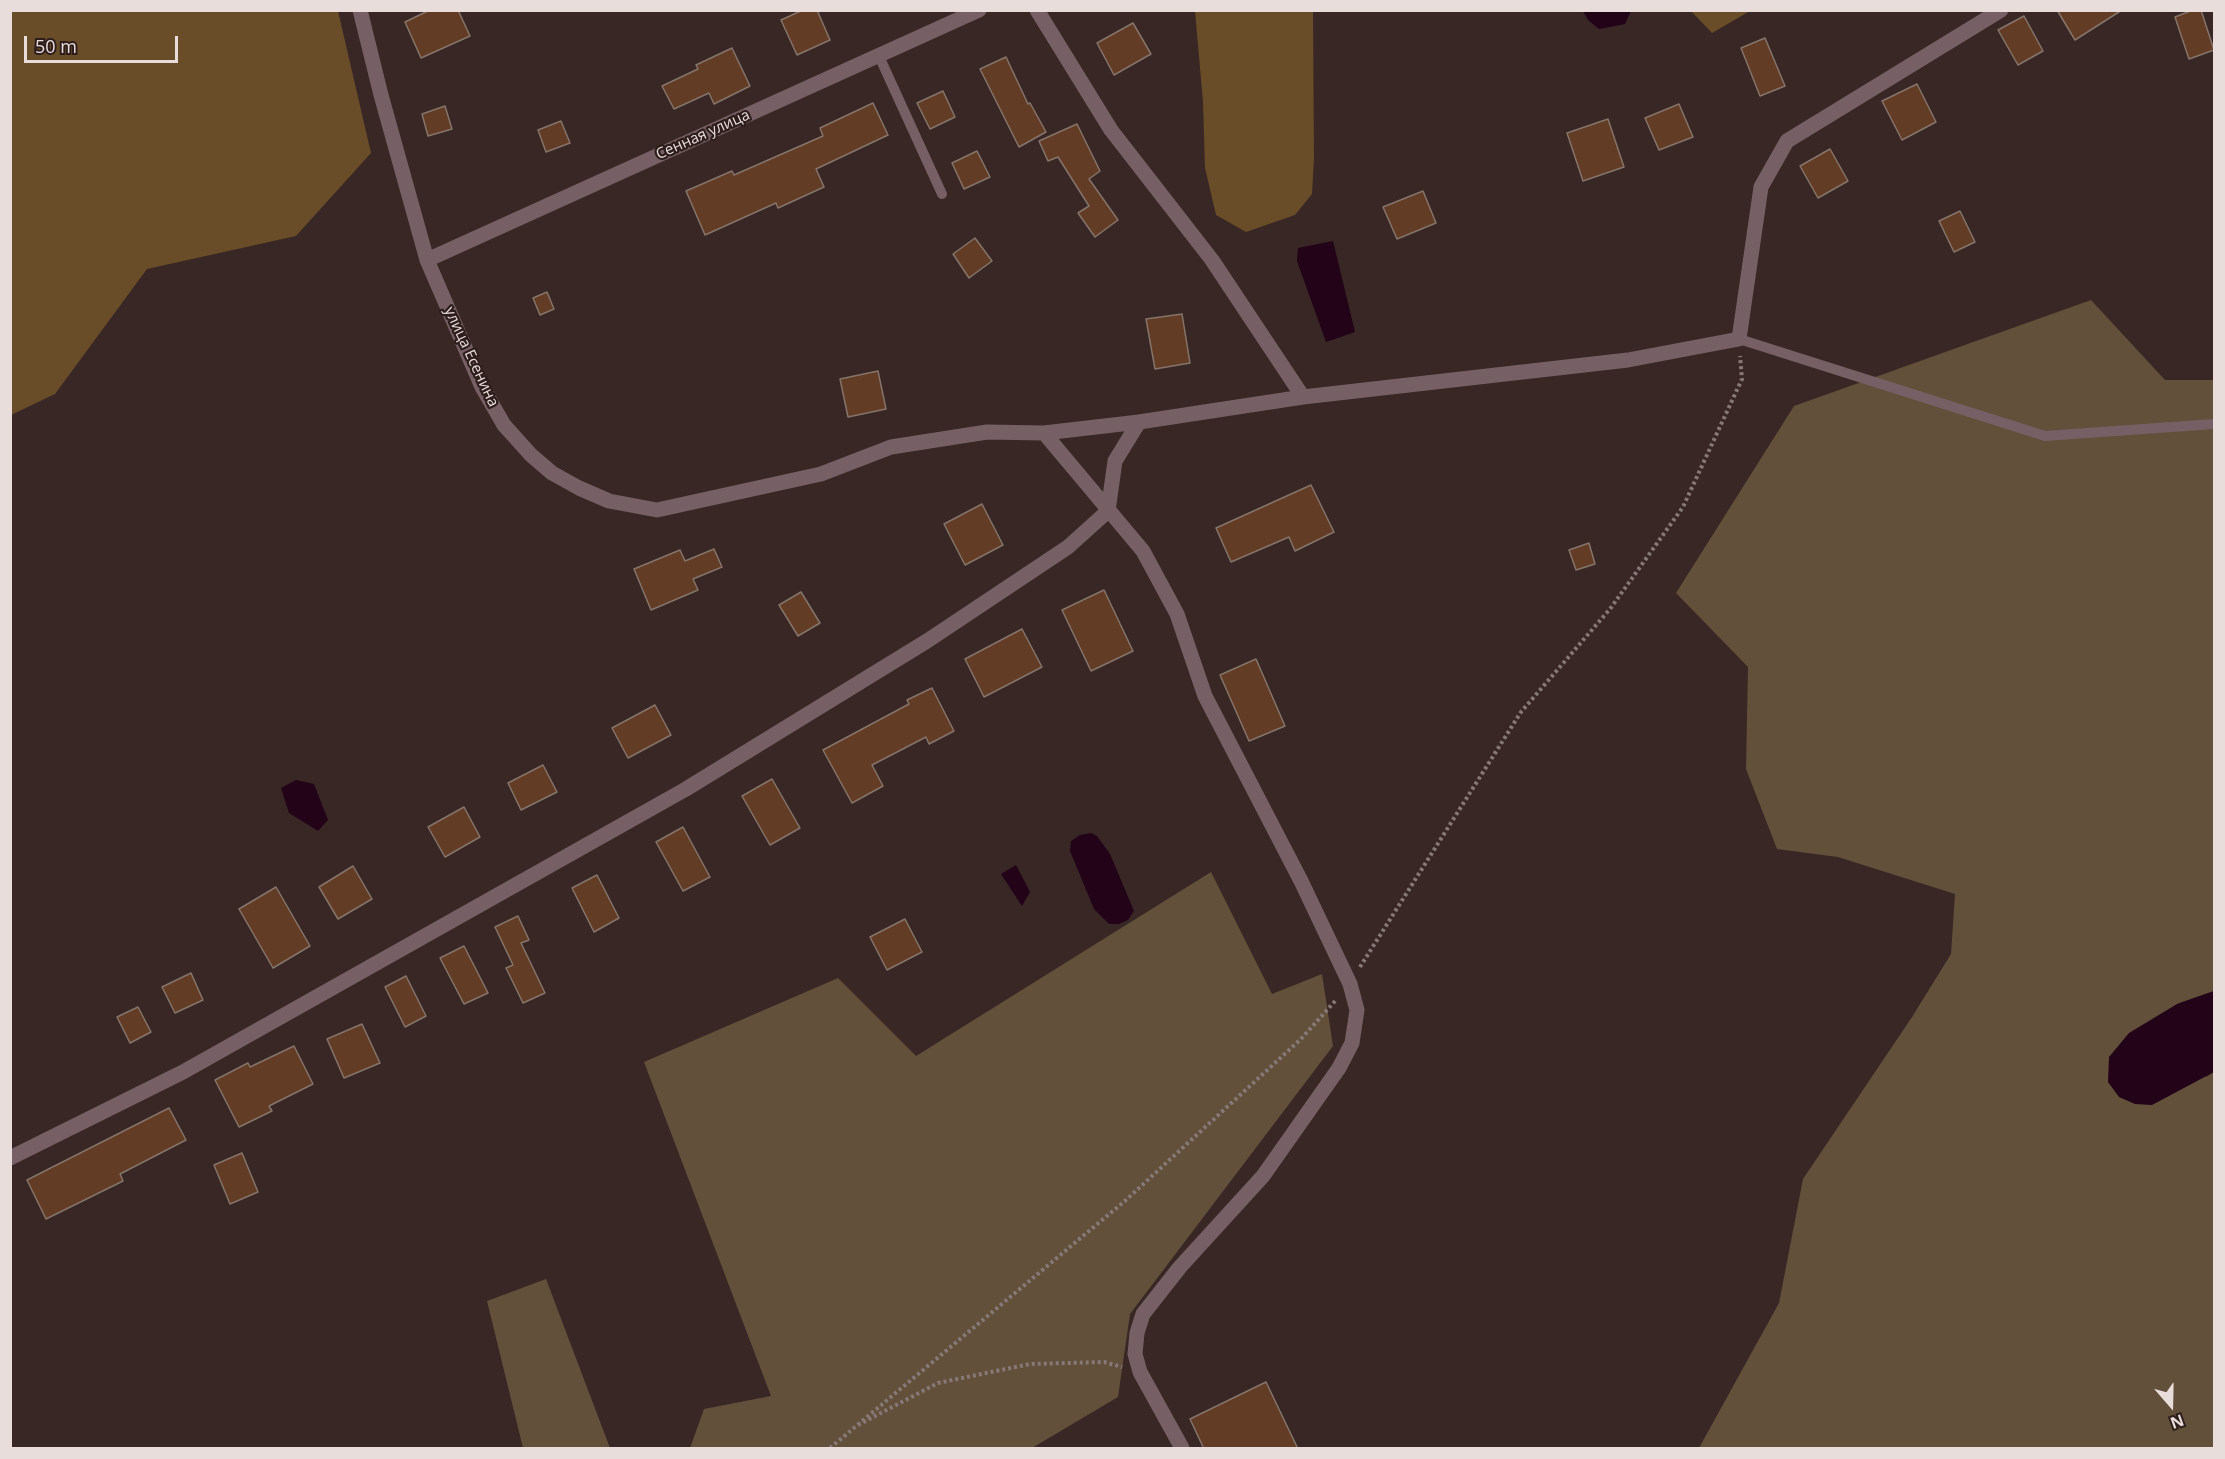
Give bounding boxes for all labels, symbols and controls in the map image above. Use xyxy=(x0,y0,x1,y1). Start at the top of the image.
scale bar xyxy=(27,24,182,62)
text: 50 m xyxy=(35,34,77,58)
street label: Сенная улица xyxy=(653,106,753,164)
street label: улица Есенина xyxy=(440,304,502,410)
north arrow xyxy=(2141,1375,2201,1435)
text: N xyxy=(2167,1409,2187,1434)

